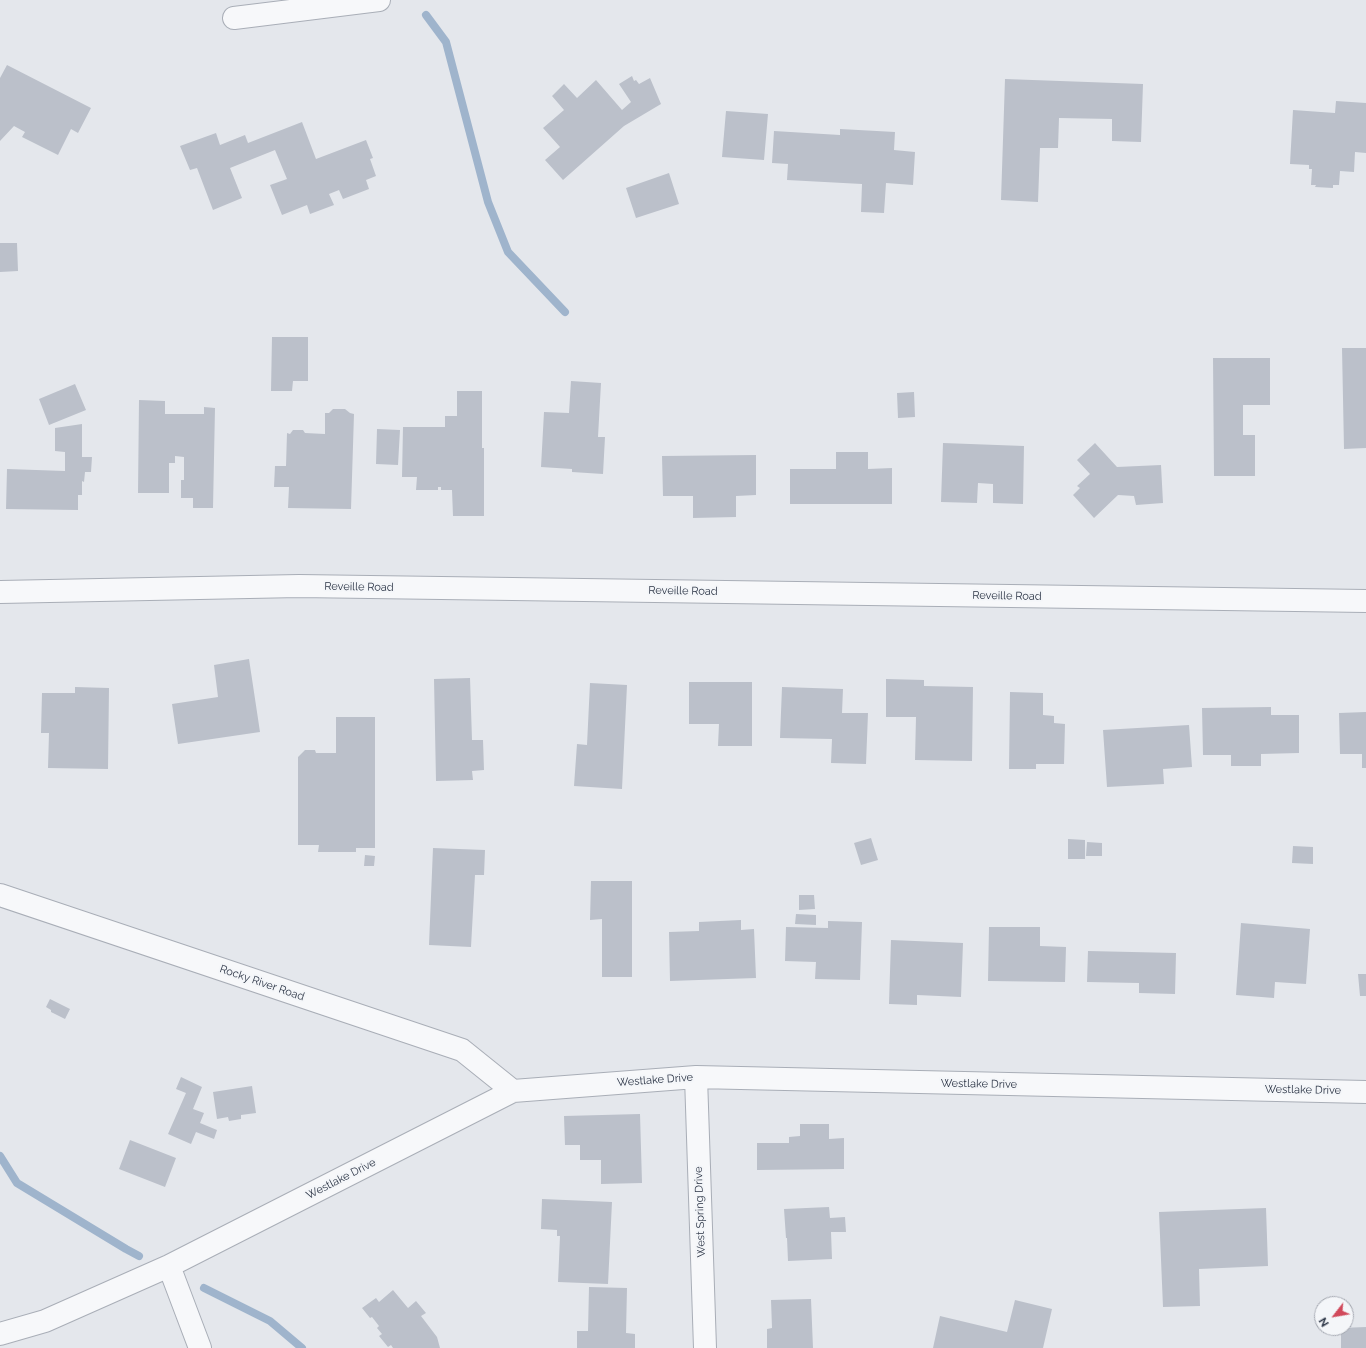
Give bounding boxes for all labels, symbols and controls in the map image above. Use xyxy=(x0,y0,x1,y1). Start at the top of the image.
street label: Reveille Road xyxy=(324,580,394,594)
street label: Reveille Road xyxy=(648,584,718,598)
street label: Reveille Road xyxy=(972,589,1042,603)
street label: Rocky River Road xyxy=(218,962,306,1004)
street label: Westlake Drive xyxy=(617,1071,693,1089)
street label: Westlake Drive xyxy=(941,1077,1017,1091)
street label: Westlake Drive xyxy=(1265,1083,1341,1097)
street label: Westlake Drive xyxy=(304,1156,378,1202)
street label: West Spring Drive xyxy=(692,1166,708,1258)
north arrow xyxy=(1314,1296,1354,1336)
text: N xyxy=(1316,1315,1332,1329)

